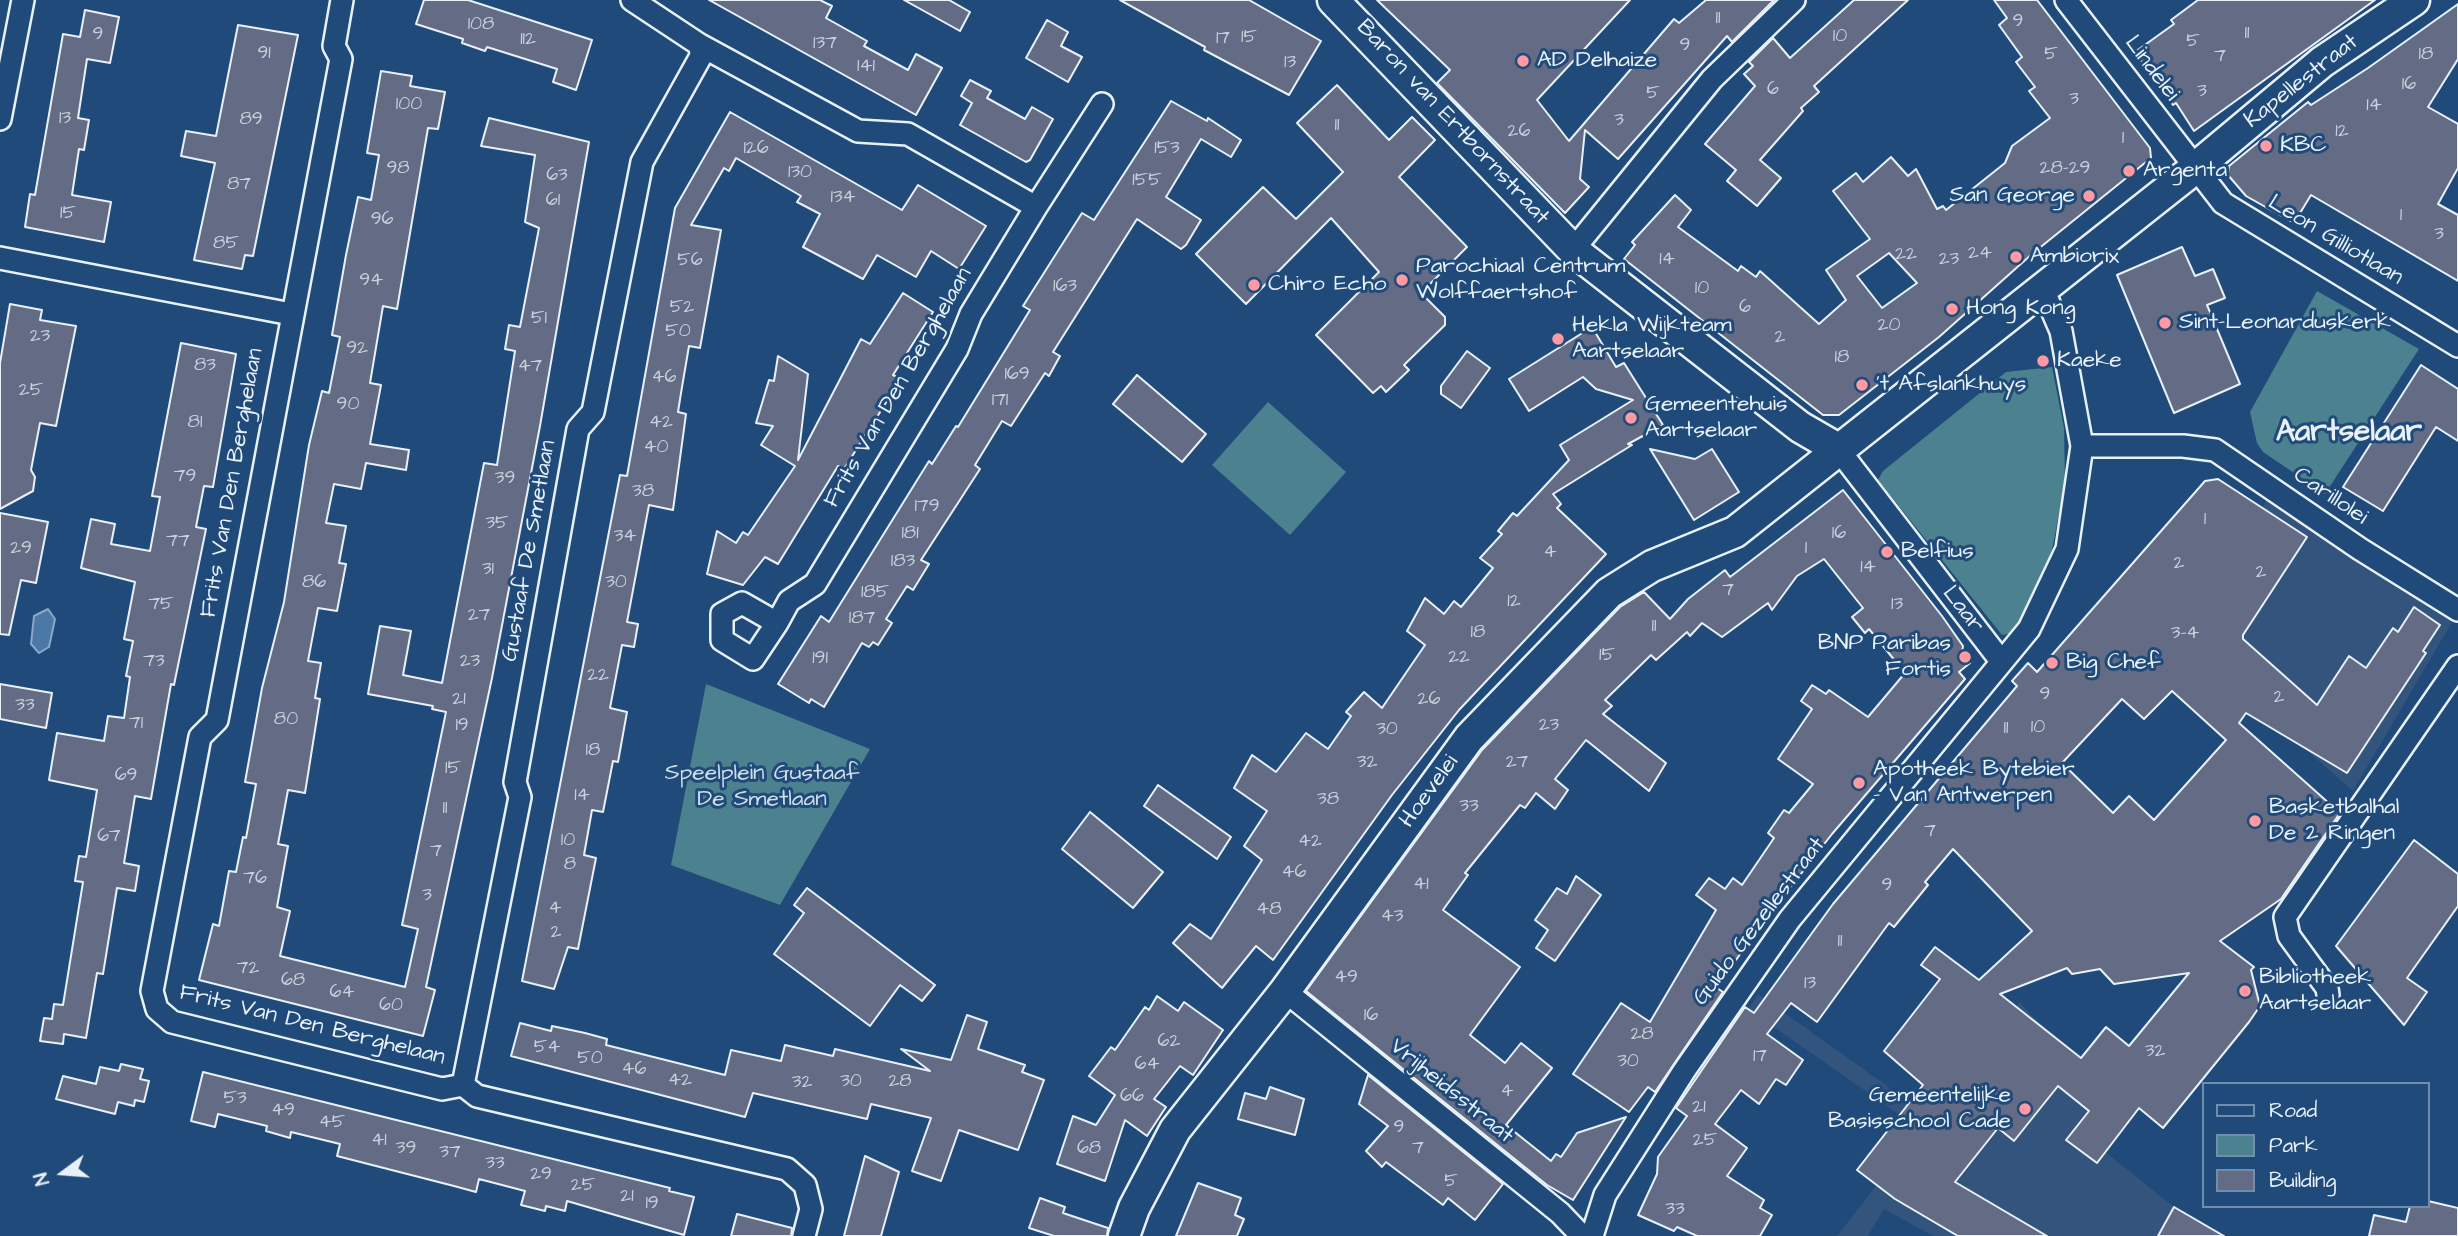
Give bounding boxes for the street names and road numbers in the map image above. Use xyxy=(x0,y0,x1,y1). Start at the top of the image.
street label: Baron van Ertbornstraat xyxy=(1350,15,1554,231)
street label: Kapellestraat xyxy=(2240,29,2364,135)
street label: Lindelei xyxy=(2118,31,2184,107)
street label: Leon Gilliotlaan xyxy=(2262,190,2408,292)
street label: Frits Van Den Berghelaan xyxy=(819,263,979,513)
street label: Frits Van Den Berghelaan xyxy=(196,346,270,620)
street label: Gustaaf De Smetlaan xyxy=(497,438,563,664)
street label: Carillolei xyxy=(2288,462,2372,532)
street label: Laar xyxy=(1935,581,1989,639)
street label: Hoevelei xyxy=(1394,750,1466,834)
street label: Guido Gezellestraat xyxy=(1688,833,1832,1011)
street label: Frits Van Den Berghelaan xyxy=(176,980,448,1072)
street label: Vrijheidsstraat xyxy=(1383,1034,1519,1150)

